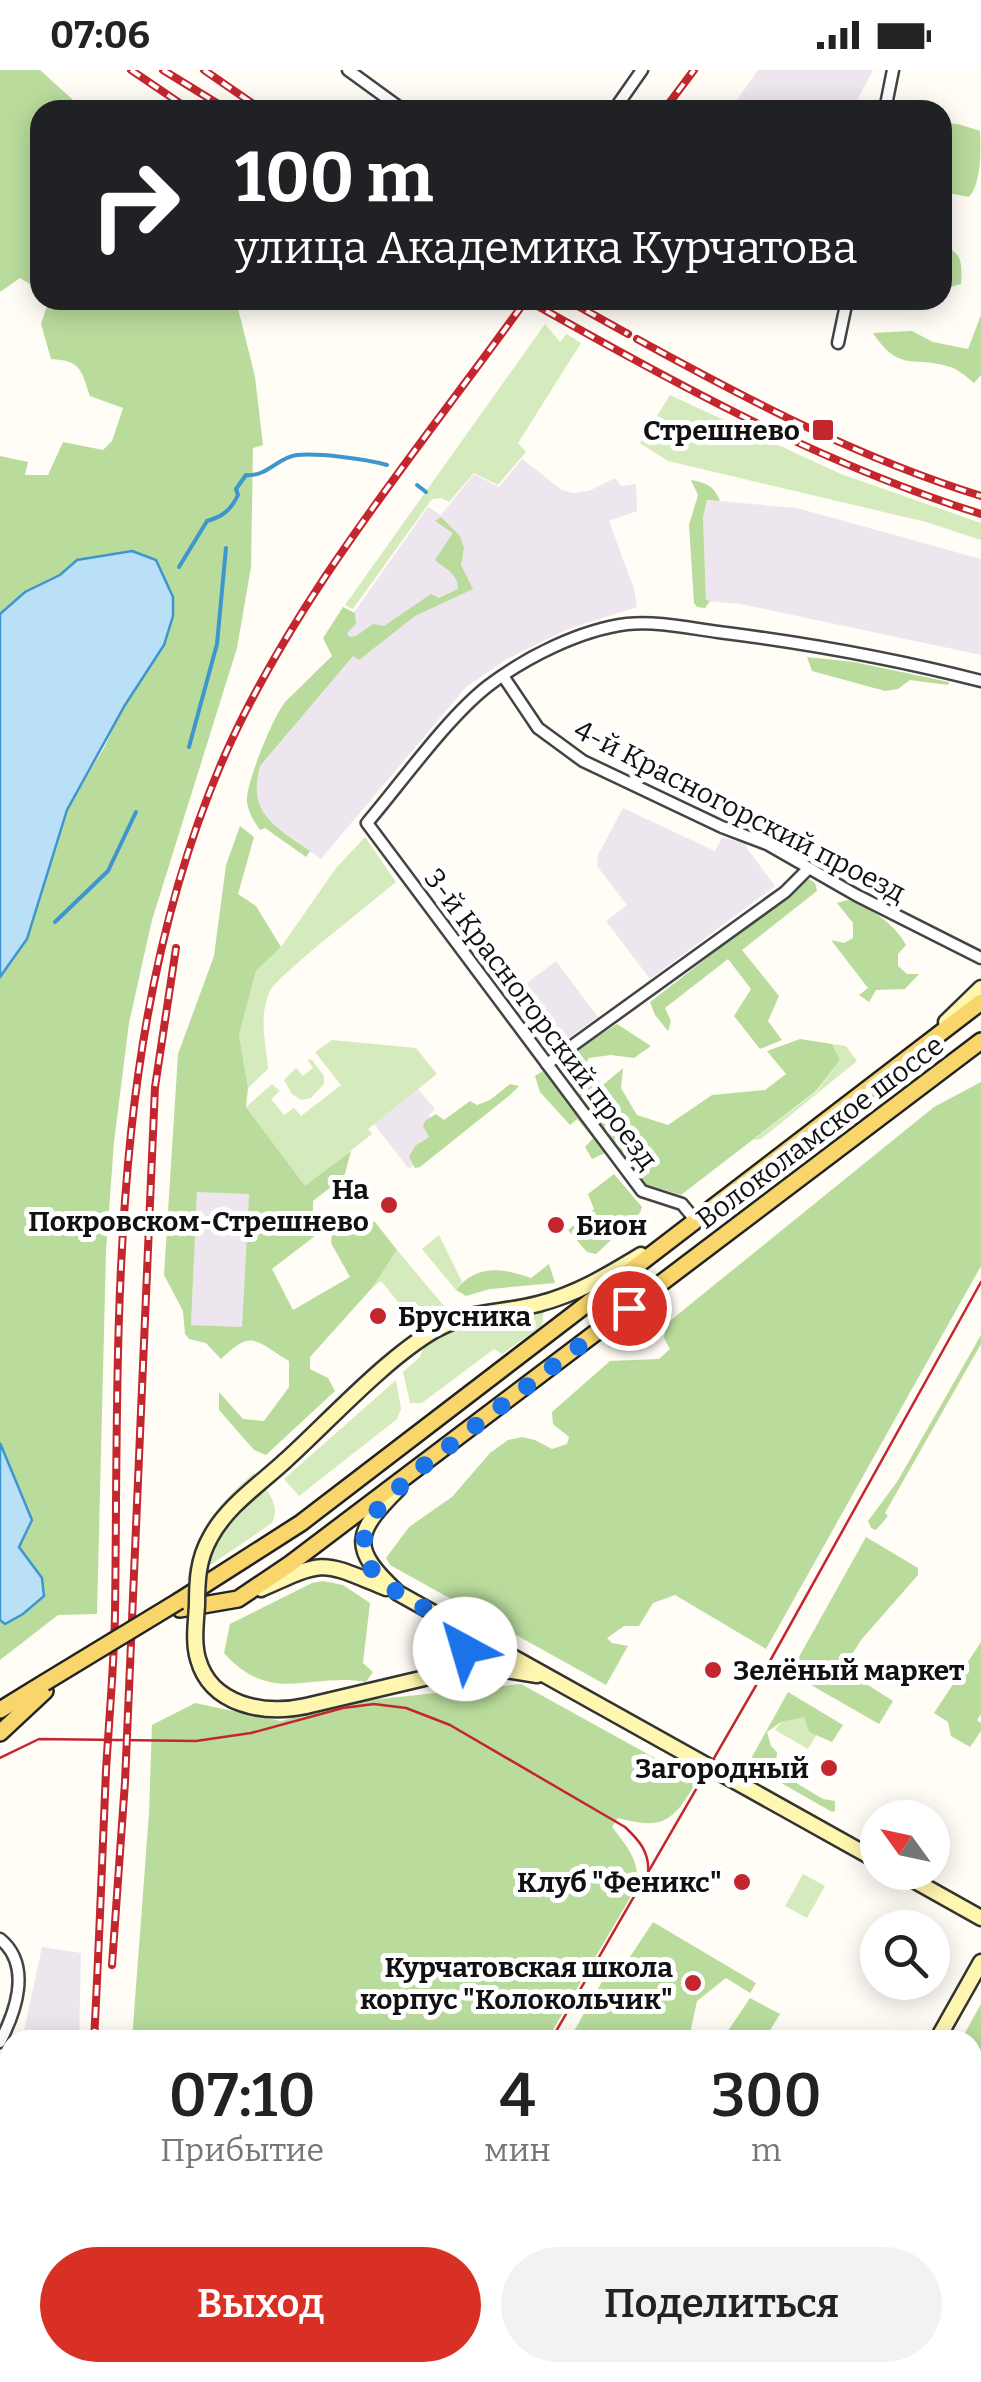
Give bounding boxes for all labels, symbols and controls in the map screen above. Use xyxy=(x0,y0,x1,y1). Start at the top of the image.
text: 07:06 xyxy=(50,12,150,58)
text: 100 m xyxy=(235,136,434,220)
icon: right xyxy=(70,140,200,270)
text: улица Академика Курчатова xyxy=(235,221,857,275)
place label: Стрешнево xyxy=(643,414,800,447)
marker: Стрешнево xyxy=(810,417,836,443)
street label: 4-й Красногорский проезд xyxy=(569,713,911,909)
street label: 3-й Красногорский проезд xyxy=(417,862,665,1176)
street label: Волоколамское шоссе xyxy=(690,1028,950,1236)
place label: На Покровском-Стрешнево xyxy=(28,1173,369,1238)
marker: На Покровском-Стрешнево xyxy=(378,1194,400,1216)
place label: Бион xyxy=(576,1209,647,1242)
marker: Бион xyxy=(545,1214,567,1236)
pin xyxy=(587,1266,672,1351)
icon: arrive xyxy=(602,1281,657,1336)
place label: Брусника xyxy=(398,1300,531,1333)
marker: Брусника xyxy=(367,1305,389,1327)
position arrow xyxy=(413,1597,517,1701)
place label: Зелёный маркет xyxy=(733,1654,965,1687)
marker: Зелёный маркет xyxy=(702,1659,724,1681)
place label: Загородный xyxy=(635,1752,809,1785)
marker: Загородный xyxy=(818,1757,840,1779)
north arrow xyxy=(860,1800,950,1890)
map controls xyxy=(860,1800,950,2000)
place label: Клуб "Феникс" xyxy=(517,1866,722,1899)
marker: Клуб "Феникс" xyxy=(731,1871,753,1893)
button: search xyxy=(860,1910,950,2000)
place label: Курчатовская школа корпус "Колокольчик" xyxy=(360,1951,673,2016)
marker: Курчатовская школа корпус "Колокольчик" xyxy=(682,1972,704,1994)
text: 07:10 xyxy=(169,2060,316,2132)
text: 4 xyxy=(499,2060,536,2132)
text: 300 xyxy=(711,2060,822,2132)
text: Прибытие xyxy=(160,2131,324,2169)
text: мин xyxy=(484,2131,551,2169)
text: m xyxy=(751,2131,782,2169)
button: Выход xyxy=(40,2247,481,2362)
button: Поделиться xyxy=(501,2247,942,2362)

